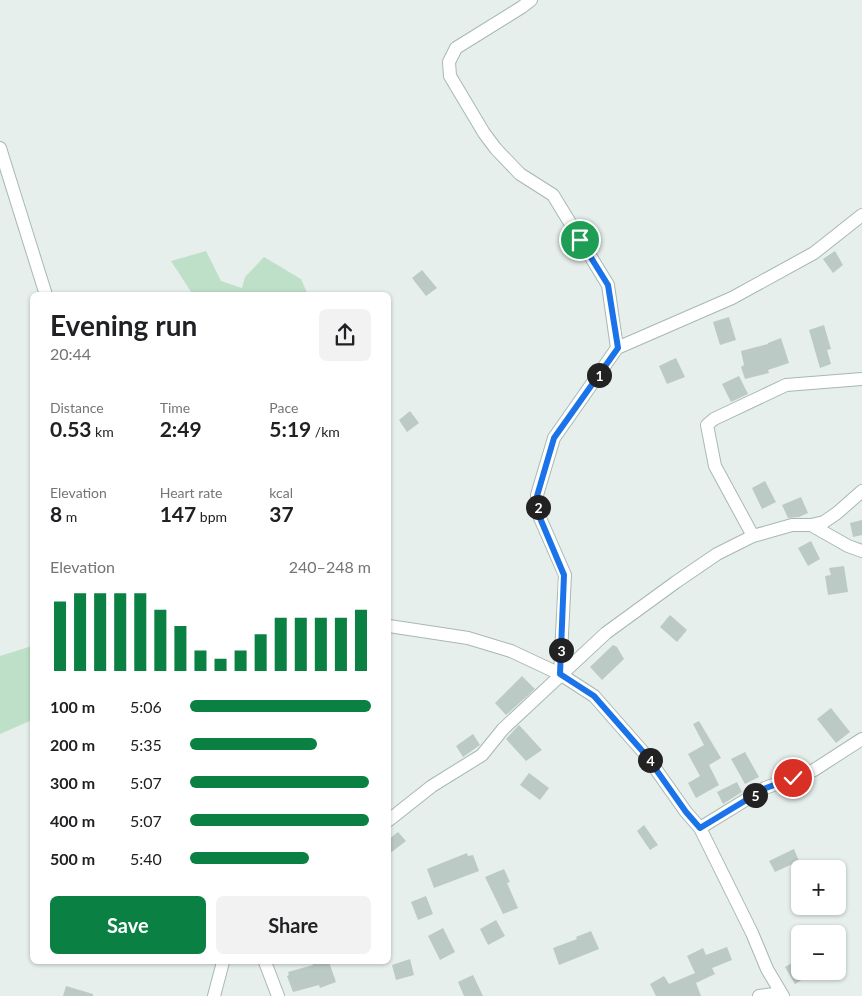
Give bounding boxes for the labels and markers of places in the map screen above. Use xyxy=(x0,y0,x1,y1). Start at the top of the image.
pin xyxy=(559,219,601,261)
pin: 1 xyxy=(586,362,612,388)
pin: 2 xyxy=(526,494,550,520)
pin: 3 xyxy=(548,638,574,662)
pin: 4 xyxy=(638,748,662,772)
pin xyxy=(772,757,814,799)
pin: 5 xyxy=(742,782,768,808)

